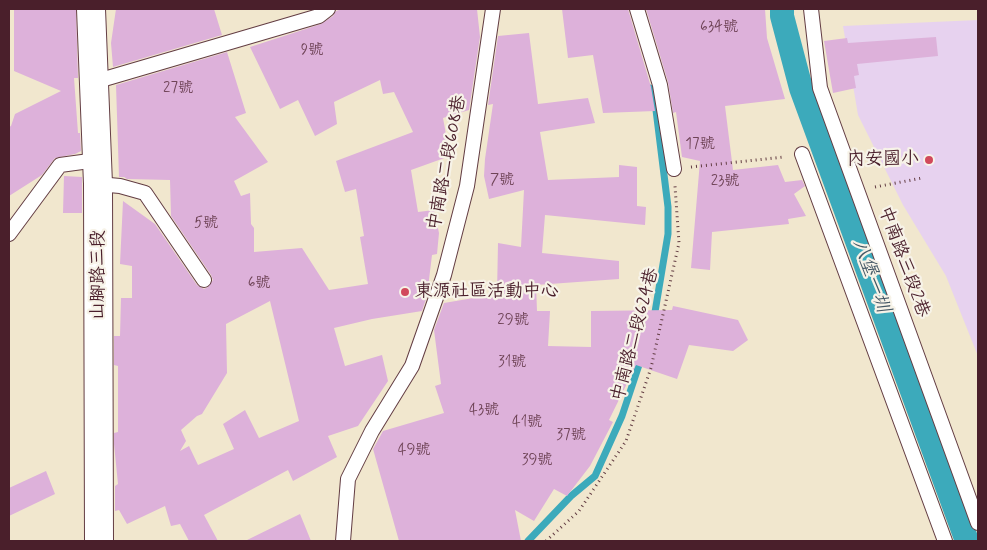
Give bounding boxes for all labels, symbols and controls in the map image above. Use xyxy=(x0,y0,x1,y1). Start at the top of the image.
house number: 634號 xyxy=(700,19,738,37)
house number: 9號 xyxy=(301,42,323,60)
house number: 27號 xyxy=(163,80,193,98)
street label: 中南路二段608巷 xyxy=(424,94,472,232)
house number: 17號 xyxy=(685,136,715,154)
place label: 內安國小 xyxy=(847,149,919,171)
marker: 內安國小 xyxy=(923,154,935,166)
house number: 7號 xyxy=(490,172,514,190)
house number: 23號 xyxy=(711,173,739,191)
street label: 中南路三段2巷 xyxy=(873,203,933,321)
house number: 5號 xyxy=(194,215,218,233)
street label: 山腳路三段 xyxy=(88,230,110,320)
water label: 八堡一圳 xyxy=(846,236,894,316)
street label: 中南路二段624巷 xyxy=(608,266,664,404)
house number: 6號 xyxy=(248,275,270,293)
place label: 東源社區活動中心 xyxy=(415,281,559,303)
marker: 東源社區活動中心 xyxy=(399,286,411,298)
house number: 29號 xyxy=(497,312,529,330)
house number: 31號 xyxy=(498,354,526,372)
house number: 43號 xyxy=(469,402,499,420)
house number: 41號 xyxy=(512,414,542,432)
house number: 37號 xyxy=(556,427,586,445)
house number: 49號 xyxy=(398,442,430,460)
house number: 39號 xyxy=(522,452,552,470)

